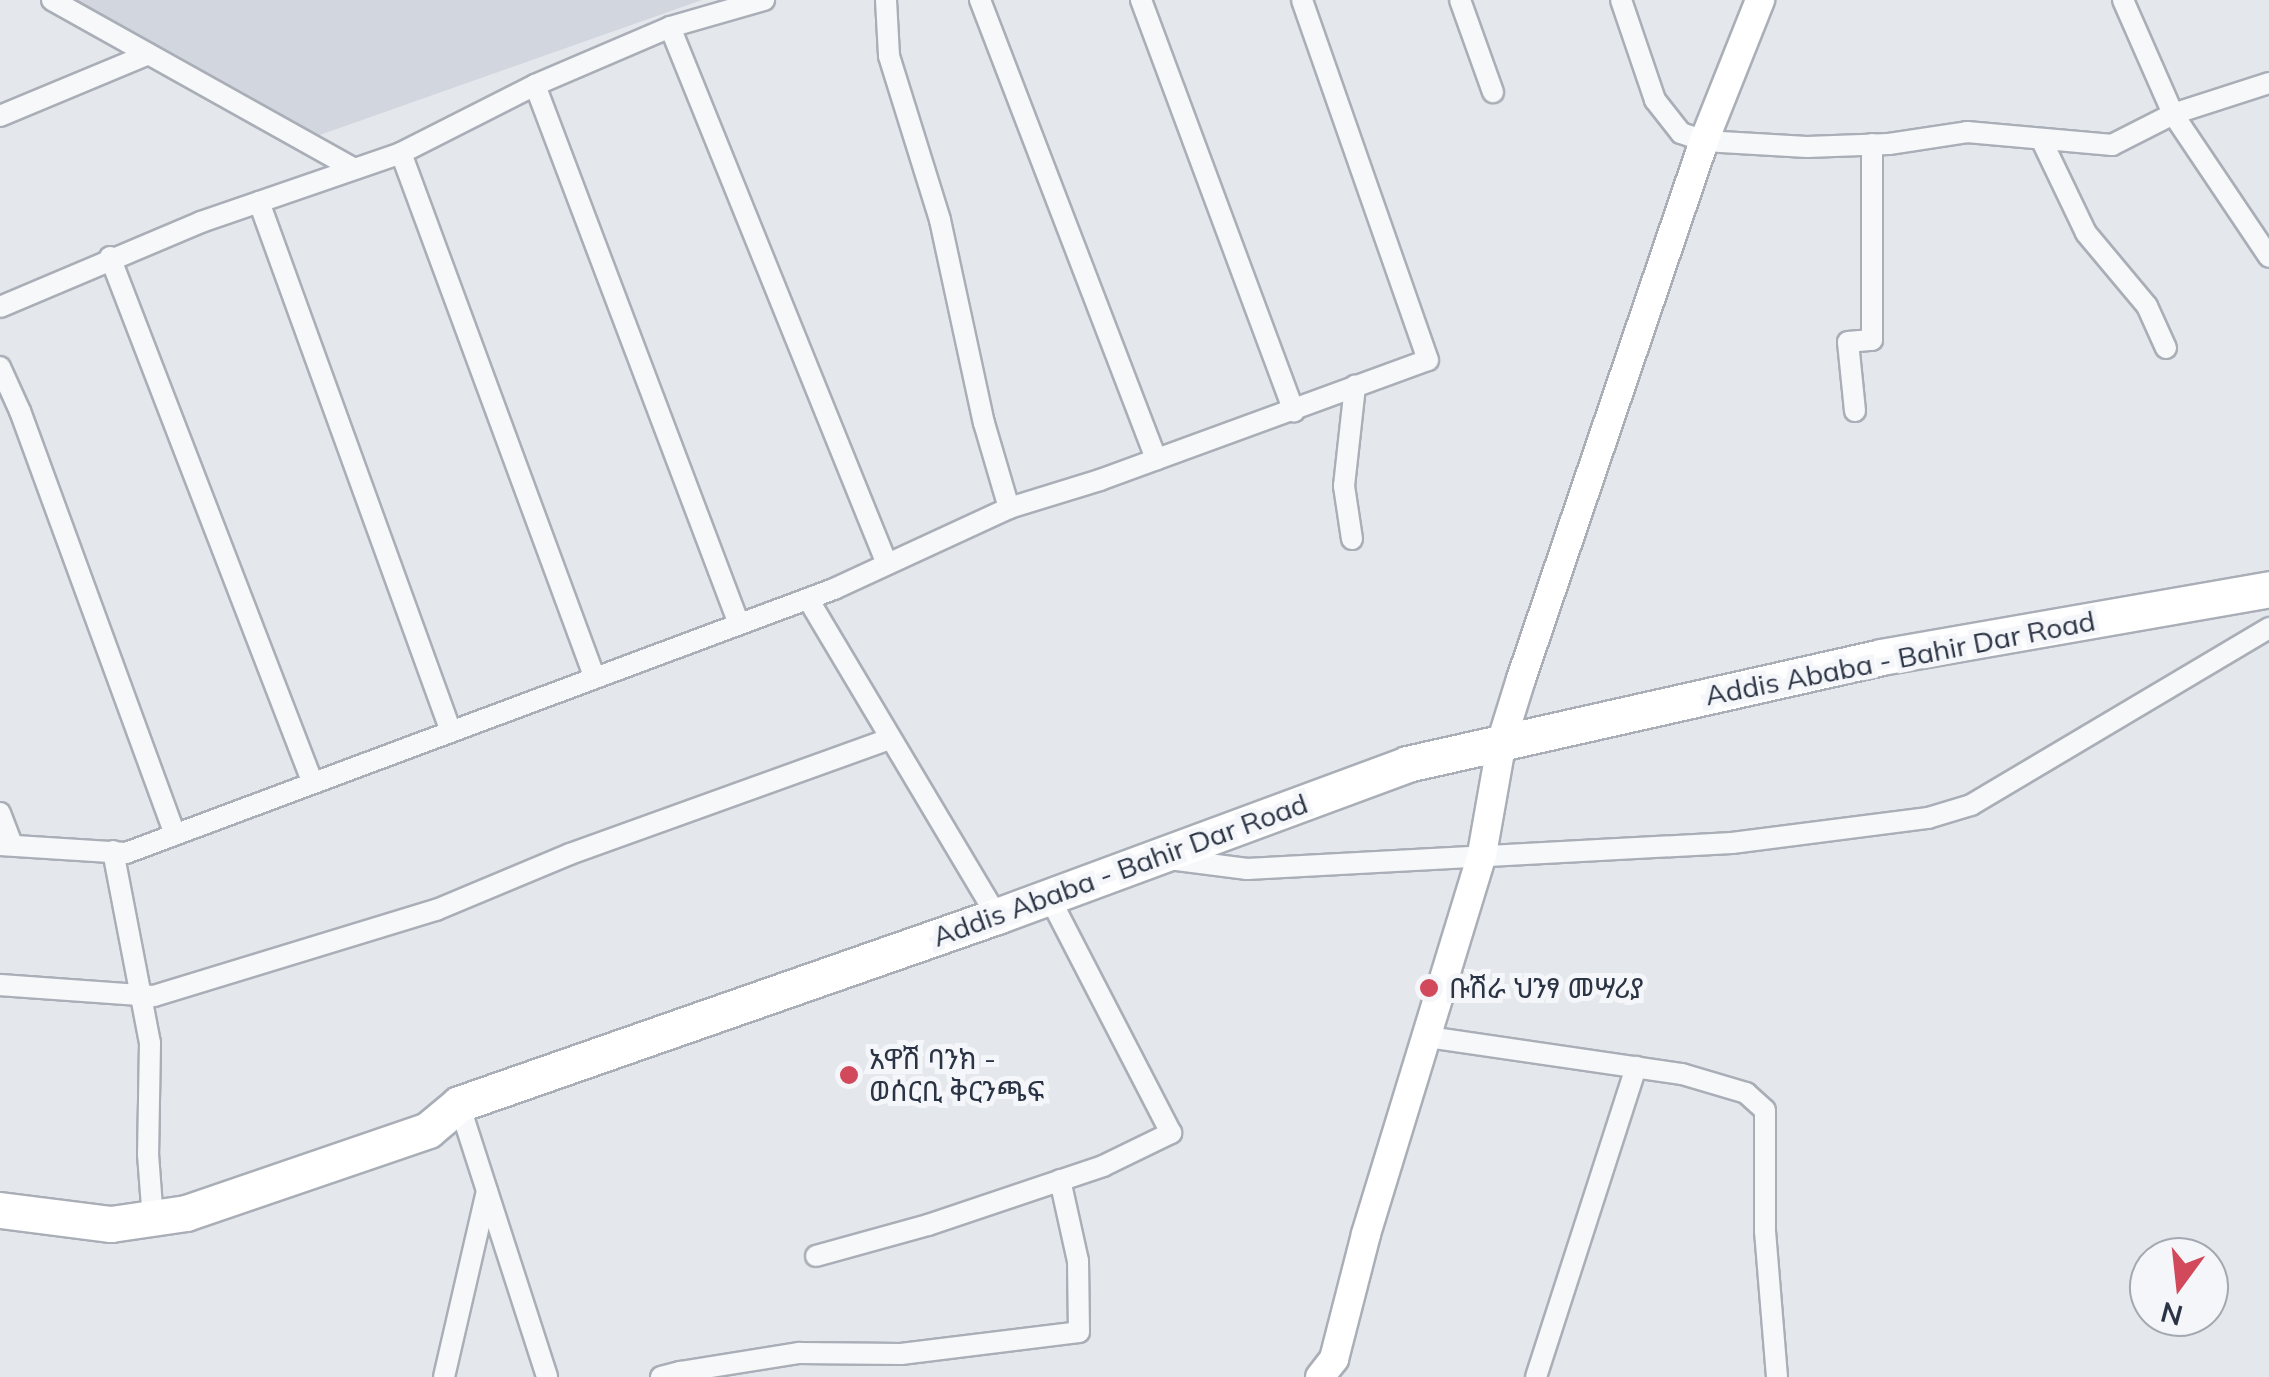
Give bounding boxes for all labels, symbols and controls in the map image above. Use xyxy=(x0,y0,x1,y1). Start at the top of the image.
street label: Addis Ababa - Bahir Dar Road xyxy=(1702,604,2098,712)
street label: Addis Ababa - Bahir Dar Road xyxy=(928,786,1312,954)
place label: ቡሽራ ህንፃ መሣሪያ xyxy=(1449,971,1644,1005)
marker: ቡሽራ ህንፃ መሣሪያ xyxy=(1418,977,1440,999)
place label: አዋሽ ባንክ - ወሰርቢ ቅርንጫፍ xyxy=(869,1042,1044,1108)
marker: አዋሽ ባንክ - ወሰርቢ ቅርንጫፍ xyxy=(838,1064,860,1086)
north arrow xyxy=(2129,1237,2229,1337)
text: N xyxy=(2157,1295,2186,1334)

